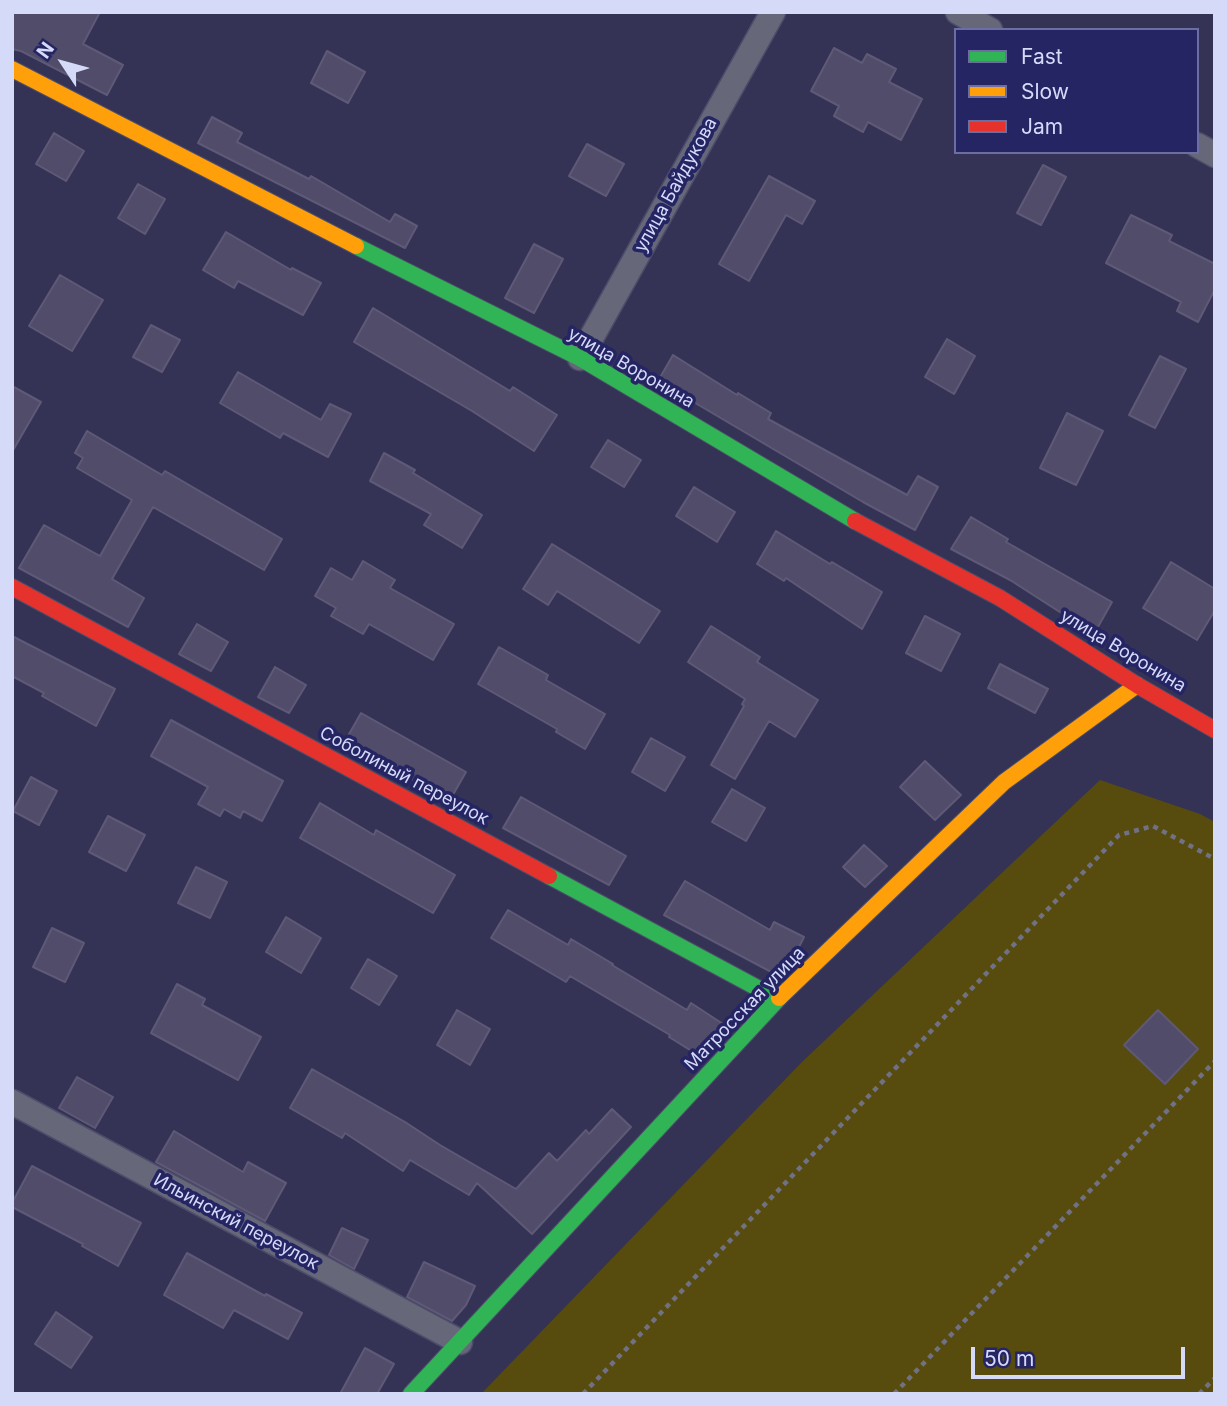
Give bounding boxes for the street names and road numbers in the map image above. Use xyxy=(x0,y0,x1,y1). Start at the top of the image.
street label: улица Байдукова xyxy=(630,114,722,256)
street label: улица Воронина xyxy=(564,323,698,413)
street label: улица Воронина xyxy=(1056,605,1190,697)
street label: Соболиный переулок xyxy=(316,722,492,830)
street label: Матросская улица xyxy=(680,943,810,1075)
street label: Ильинский переулок xyxy=(150,1169,322,1275)

